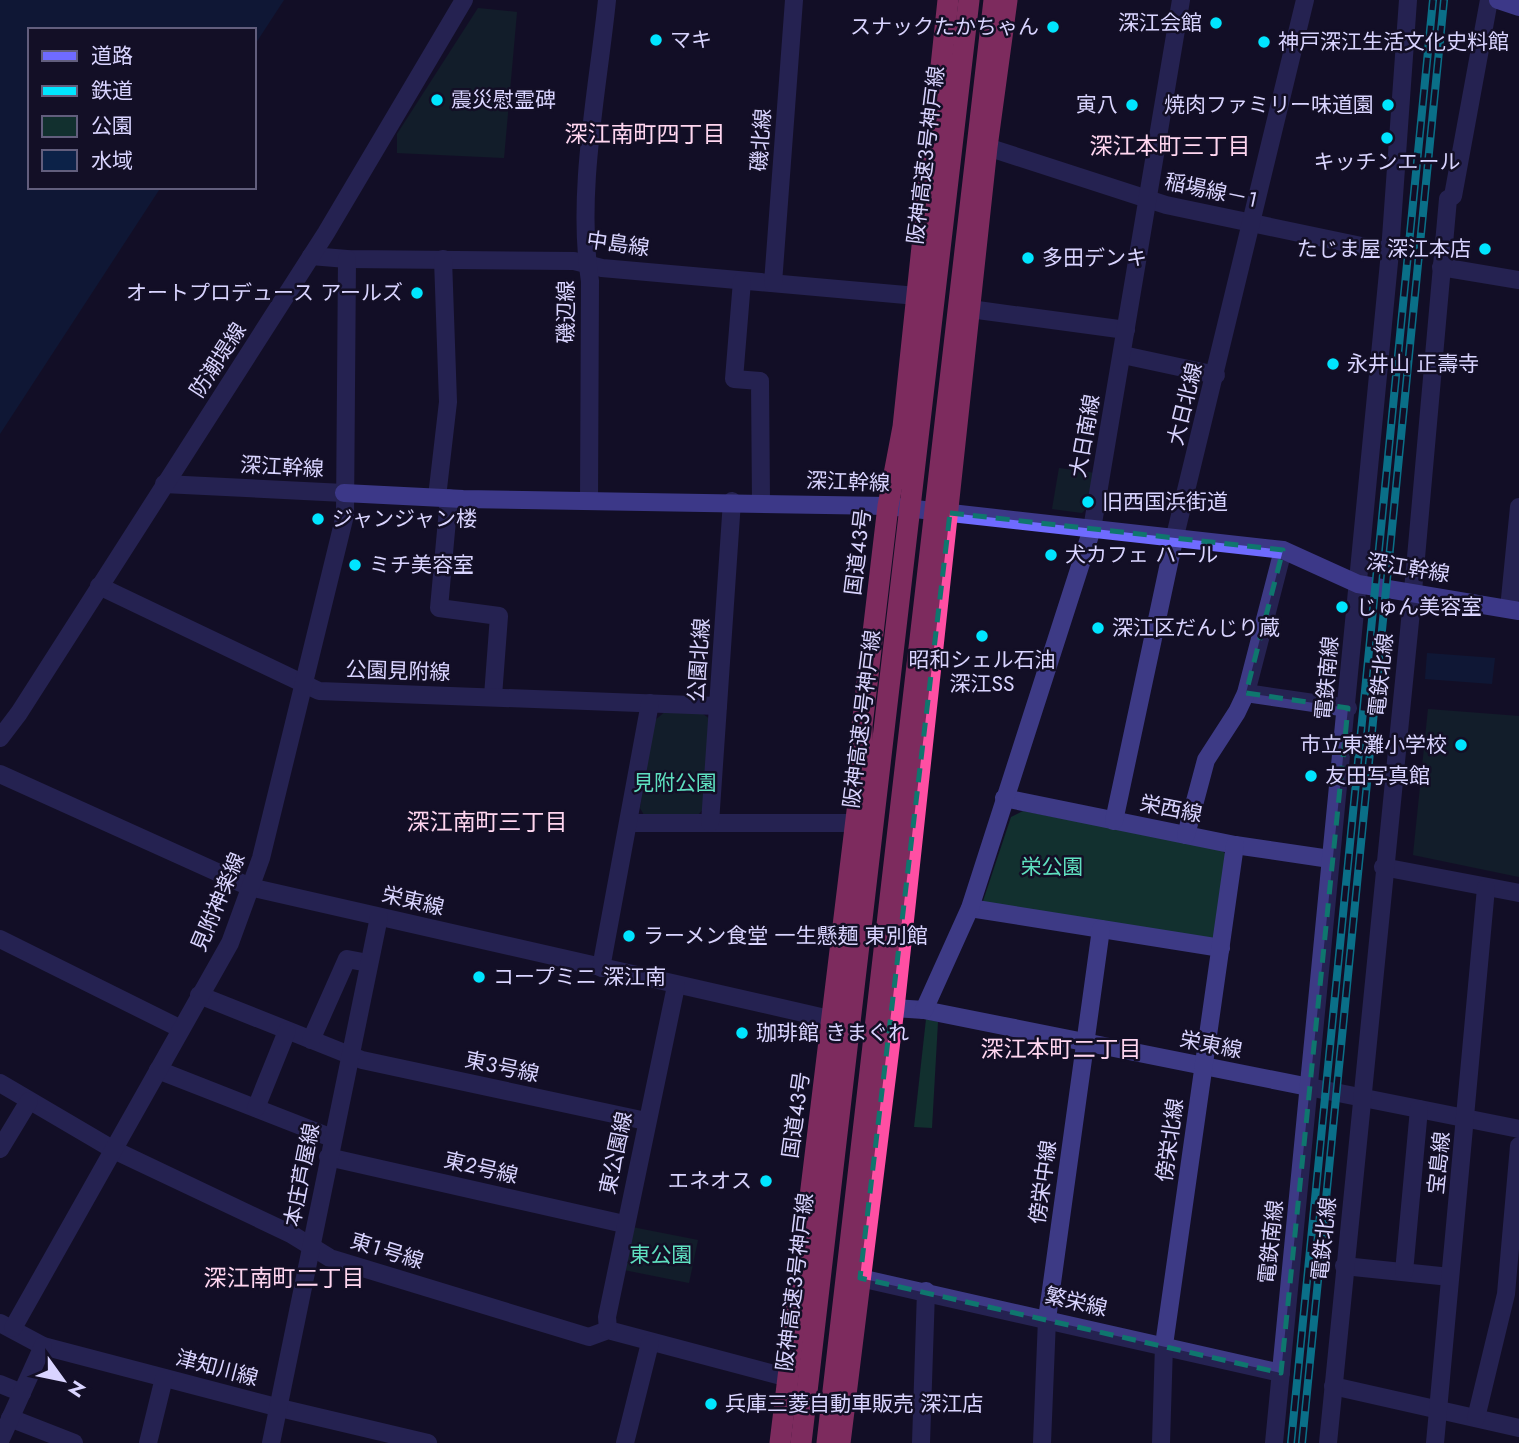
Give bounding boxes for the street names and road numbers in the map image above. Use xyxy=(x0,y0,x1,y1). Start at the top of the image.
street label: 阪神高速3号神戸線 xyxy=(900,64,952,246)
street label: 磯北線 xyxy=(744,108,778,172)
street label: 稲場線－１ xyxy=(1162,166,1262,216)
street label: 中島線 xyxy=(585,225,651,263)
street label: 磯辺線 xyxy=(551,281,581,344)
street label: 防潮堤線 xyxy=(183,317,253,403)
street label: 大日北線 xyxy=(1160,360,1210,448)
street label: 大日南線 xyxy=(1063,392,1107,480)
street label: 深江幹線 xyxy=(239,450,325,484)
street label: 深江幹線 xyxy=(806,466,890,498)
street label: 国道43号 xyxy=(838,507,878,597)
street label: 深江幹線 xyxy=(1364,547,1452,589)
street label: 公園北線 xyxy=(681,617,717,703)
street label: 阪神高速3号神戸線 xyxy=(836,628,888,810)
street label: 電鉄北線 xyxy=(1362,632,1400,718)
street label: 電鉄南線 xyxy=(1308,635,1346,721)
street label: 公園見附線 xyxy=(345,654,451,688)
street label: 栄西線 xyxy=(1137,788,1205,830)
street label: 見附神楽線 xyxy=(184,848,252,956)
street label: 栄東線 xyxy=(379,879,447,923)
street label: 栄東線 xyxy=(1177,1024,1245,1066)
street label: 東３号線 xyxy=(462,1045,542,1089)
street label: 国道43号 xyxy=(775,1070,817,1160)
street label: 傍栄北線 xyxy=(1149,1096,1191,1184)
street label: 東公園線 xyxy=(593,1109,639,1197)
street label: 本庄芦屋線 xyxy=(277,1121,327,1229)
street label: 宝島線 xyxy=(1421,1130,1457,1196)
street label: 傍栄中線 xyxy=(1022,1138,1064,1226)
street label: 東２号線 xyxy=(441,1145,521,1191)
street label: 阪神高速3号神戸線 xyxy=(769,1191,821,1373)
street label: 電鉄北線 xyxy=(1305,1196,1343,1282)
street label: 電鉄南線 xyxy=(1252,1199,1290,1285)
street label: 東１号線 xyxy=(347,1226,427,1276)
street label: 繁栄線 xyxy=(1042,1280,1110,1324)
street label: 津知川線 xyxy=(173,1343,261,1393)

